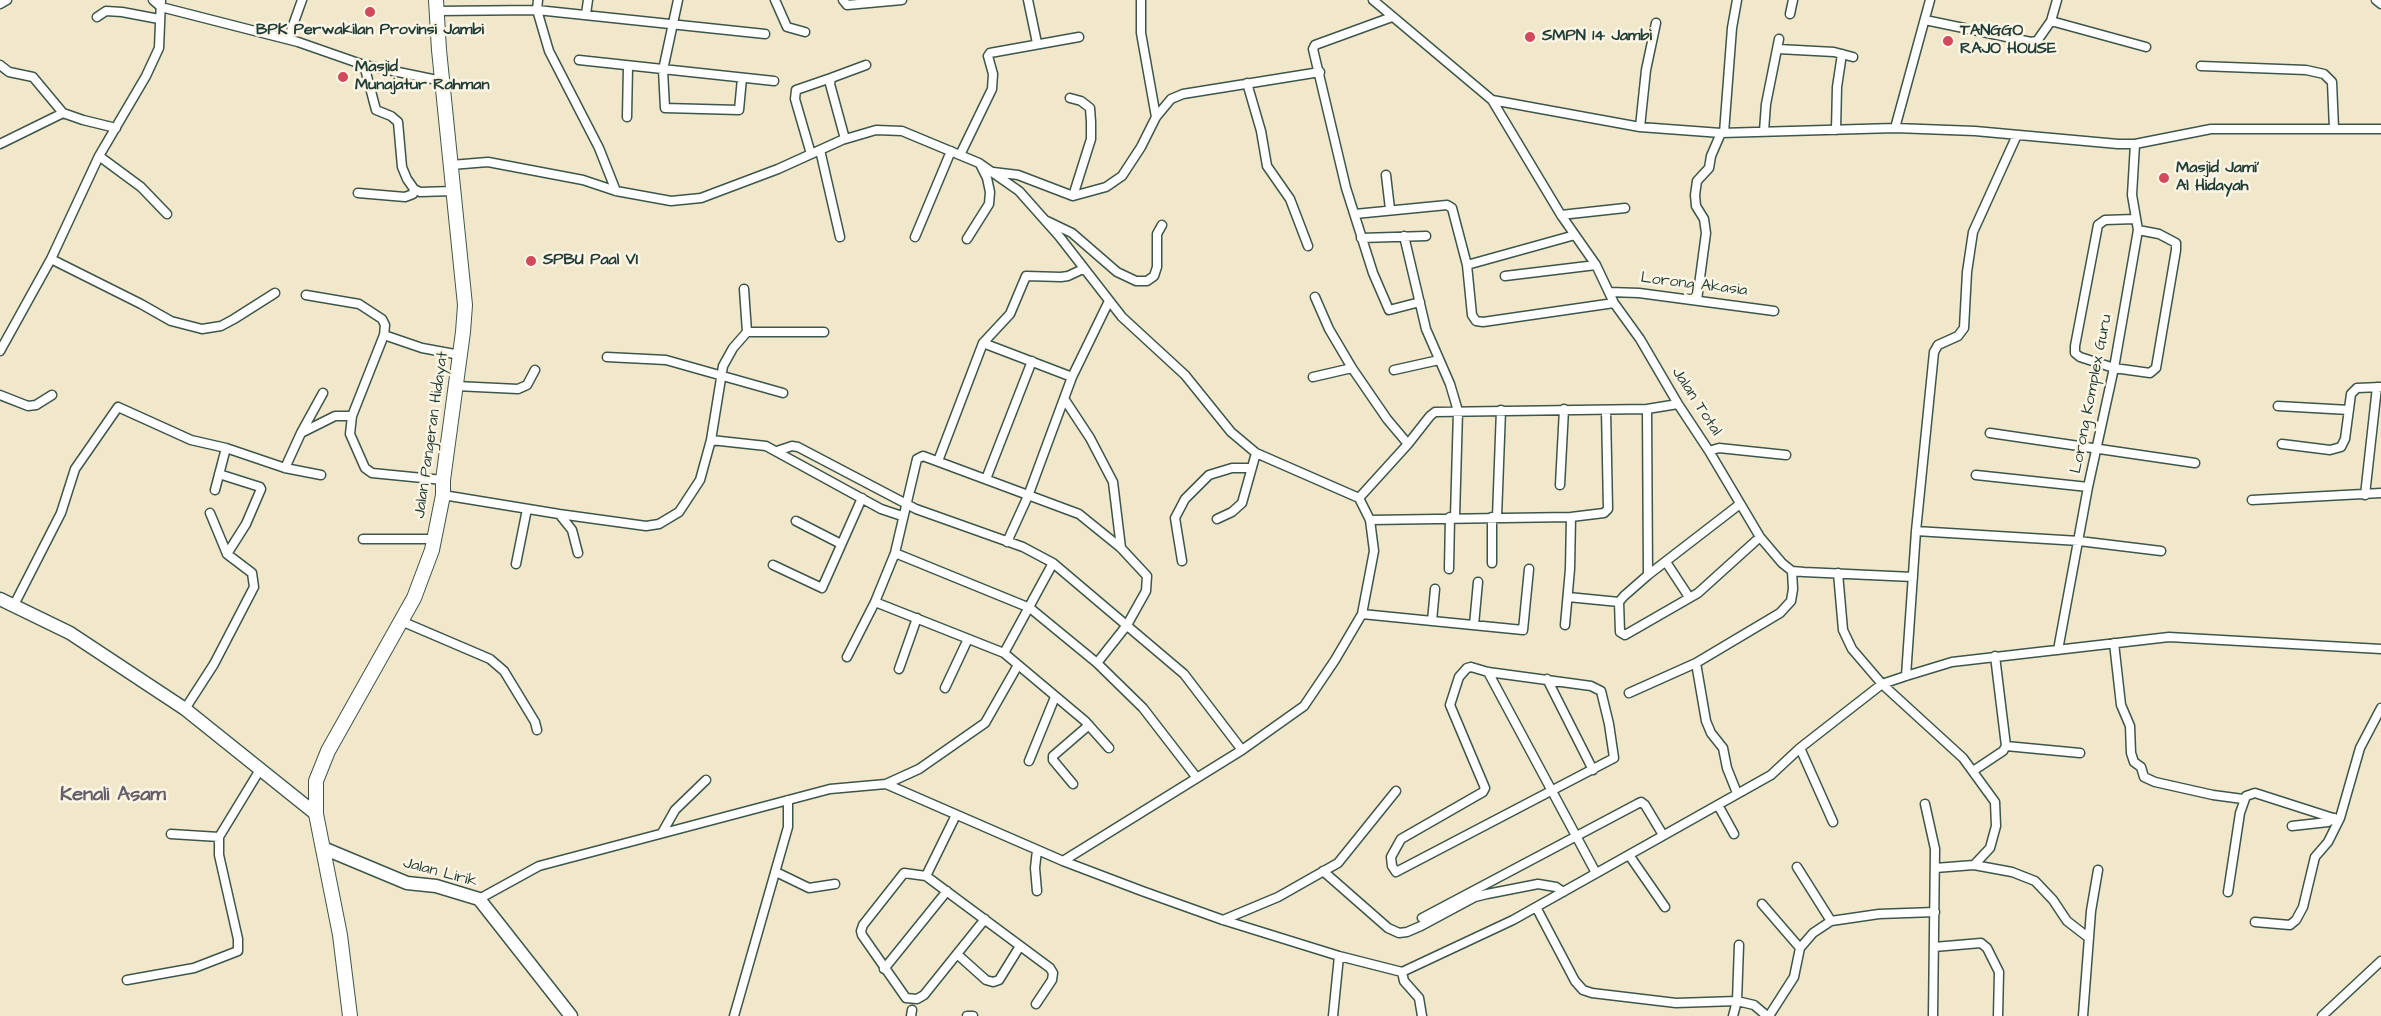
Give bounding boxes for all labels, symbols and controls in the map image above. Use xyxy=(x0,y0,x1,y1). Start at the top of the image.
marker: BPK Perwakilan Provinsi Jambi xyxy=(363,5,377,19)
place label: BPK Perwakilan Provinsi Jambi xyxy=(256,21,484,41)
place label: TANGGO RAJO HOUSE xyxy=(1960,22,2056,60)
place label: SMPN 14 Jambi xyxy=(1542,27,1652,47)
marker: SMPN 14 Jambi xyxy=(1523,30,1537,44)
marker: TANGGO RAJO HOUSE xyxy=(1941,34,1955,48)
place label: Masjid Munajatur Rahman xyxy=(355,58,489,96)
marker: Masjid Munajatur Rahman xyxy=(336,70,350,84)
place label: Masjid Jami' Al Hidayah xyxy=(2176,159,2259,197)
marker: Masjid Jami' Al Hidayah xyxy=(2157,171,2171,185)
place label: SPBU Paal VI xyxy=(543,251,638,271)
marker: SPBU Paal VI xyxy=(524,254,538,268)
street label: Lorong Akasia xyxy=(1640,269,1748,301)
street label: Lorong Komplex Guru xyxy=(2067,313,2117,475)
street label: Jalan Pangeran Hidayat xyxy=(411,350,453,520)
street label: Jalan Total xyxy=(1667,364,1725,440)
district label: Kenali Asam xyxy=(60,784,166,808)
street label: Jalan Lirik xyxy=(401,854,479,892)

